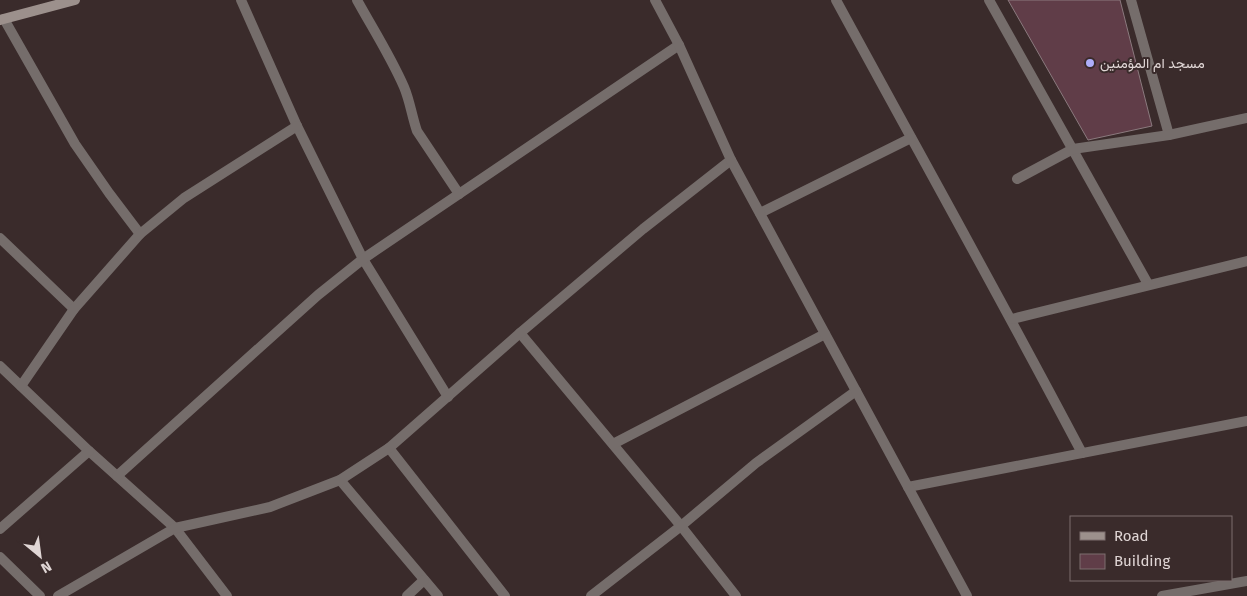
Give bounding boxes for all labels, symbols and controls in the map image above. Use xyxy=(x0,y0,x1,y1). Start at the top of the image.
place label: مسجد ام المؤمنين xyxy=(1100,55,1205,72)
marker: مسجد ام المؤمنين xyxy=(1084,57,1096,69)
legend xyxy=(1070,516,1232,581)
text: Road xyxy=(1114,527,1149,545)
north arrow xyxy=(15,531,65,581)
text: Building xyxy=(1114,552,1170,570)
text: N xyxy=(38,557,54,577)

